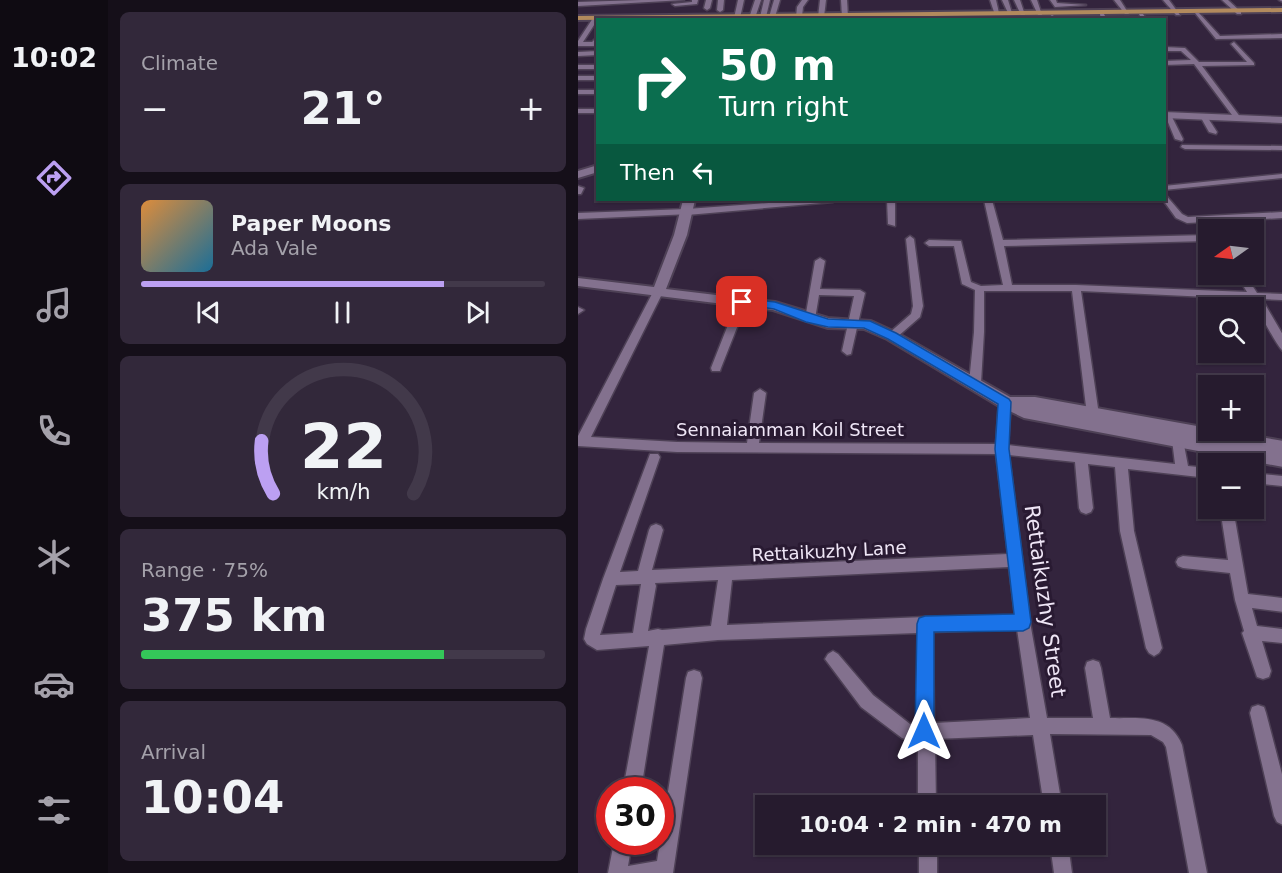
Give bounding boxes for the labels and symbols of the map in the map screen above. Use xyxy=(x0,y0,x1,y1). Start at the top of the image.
north arrow xyxy=(1198,219,1264,285)
pin xyxy=(716,276,767,327)
street label: Sennaiamman Koil Street xyxy=(676,419,904,440)
street label: Rettaikuzhy Street xyxy=(1020,503,1070,699)
street label: Rettaikuzhy Lane xyxy=(751,536,907,566)
position arrow xyxy=(892,699,956,763)
speed limit sign: 30 xyxy=(596,777,674,855)

